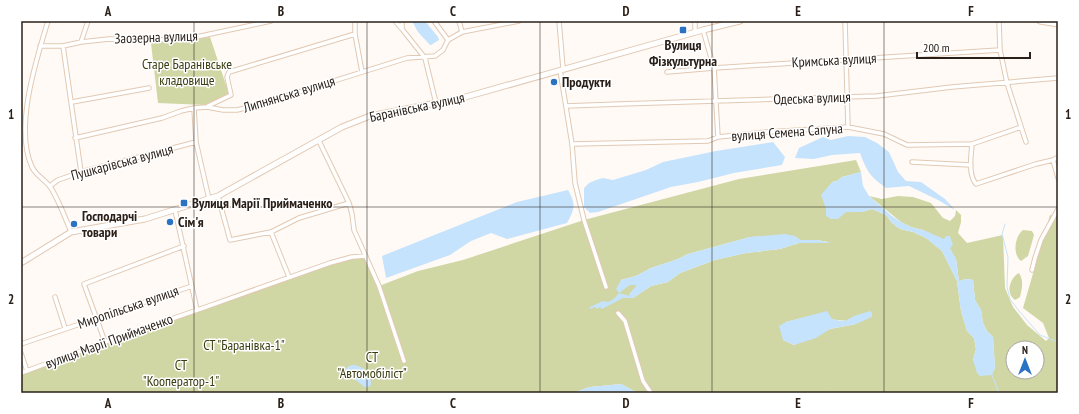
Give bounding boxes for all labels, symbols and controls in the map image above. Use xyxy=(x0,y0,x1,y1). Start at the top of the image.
text: A xyxy=(104,3,112,20)
text: B xyxy=(278,3,284,20)
text: C xyxy=(450,3,456,20)
text: D xyxy=(623,3,630,20)
text: E xyxy=(795,3,801,20)
text: F xyxy=(968,3,974,20)
marker: Вулиця Фізкультурна xyxy=(678,25,688,35)
street label: Заозерна вулиця xyxy=(114,27,198,47)
scale bar xyxy=(917,34,1030,60)
place label: Вулиця Фізкультурна xyxy=(649,36,717,70)
text: 200 m xyxy=(923,40,950,55)
street label: Кримська вулиця xyxy=(791,49,877,71)
park label: Старе Баранівське кладовище xyxy=(142,55,232,89)
street label: Липнянська вулиця xyxy=(240,71,337,117)
place label: Продукти xyxy=(562,73,611,91)
marker: Продукти xyxy=(549,77,559,87)
street label: Баранівська вулиця xyxy=(368,88,466,126)
street label: Одеська вулиця xyxy=(773,88,851,108)
text: 1 xyxy=(8,106,14,123)
text: 1 xyxy=(1065,106,1071,123)
street label: вулиця Семена Сапуна xyxy=(731,119,843,145)
street label: Пушкарівська вулиця xyxy=(69,140,175,184)
place label: Вулиця Марії Приймаченко xyxy=(192,194,333,212)
marker: Вулиця Марії Приймаченко xyxy=(179,198,189,208)
place label: Господарчі товари xyxy=(82,207,137,241)
place label: Сім'я xyxy=(178,213,204,231)
marker: Сім'я xyxy=(165,217,175,227)
marker: Господарчі товари xyxy=(69,219,79,229)
street label: Миропільська вулиця xyxy=(75,281,181,333)
text: 2 xyxy=(8,291,14,308)
text: 2 xyxy=(1065,291,1071,308)
street label: вулиця Марії Приймаченко xyxy=(43,310,175,372)
park label: СТ "Баранівка-1" xyxy=(203,336,285,354)
north arrow xyxy=(1005,340,1045,380)
text: N xyxy=(1022,343,1028,357)
park label: СТ "Автомобіліст" xyxy=(337,348,407,382)
park label: СТ "Кооператор-1" xyxy=(143,356,219,390)
text: A xyxy=(104,395,112,412)
text: B xyxy=(278,395,284,412)
text: C xyxy=(450,395,456,412)
text: D xyxy=(623,395,630,412)
text: E xyxy=(795,395,801,412)
text: F xyxy=(968,395,974,412)

